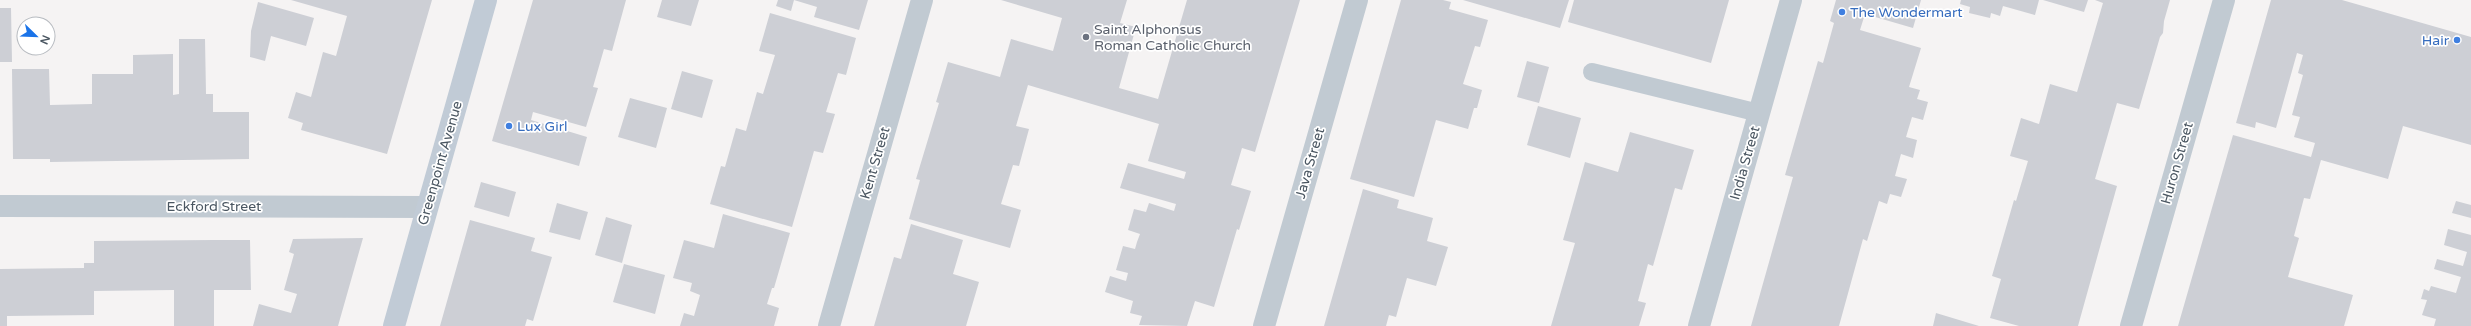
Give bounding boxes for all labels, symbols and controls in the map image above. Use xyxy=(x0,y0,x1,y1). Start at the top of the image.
place label: The Wondermart xyxy=(1850,4,1963,21)
marker: The Wondermart xyxy=(1837,7,1847,17)
north arrow xyxy=(16,16,56,56)
place label: Saint Alphonsus Roman Catholic Church xyxy=(1094,21,1251,54)
marker: Saint Alphonsus Roman Catholic Church xyxy=(1081,32,1091,42)
place label: Hair xyxy=(2422,32,2450,49)
text: N xyxy=(37,33,52,46)
marker: Hair xyxy=(2452,35,2462,45)
street label: Greenpoint Avenue xyxy=(414,99,466,227)
place label: Lux Girl xyxy=(517,118,568,135)
street label: Huron Street xyxy=(2157,119,2197,206)
marker: Lux Girl xyxy=(504,121,514,131)
street label: India Street xyxy=(1726,123,1764,202)
street label: Kent Street xyxy=(857,124,894,201)
street label: Java Street xyxy=(1292,125,1328,200)
street label: Eckford Street xyxy=(167,198,262,215)

